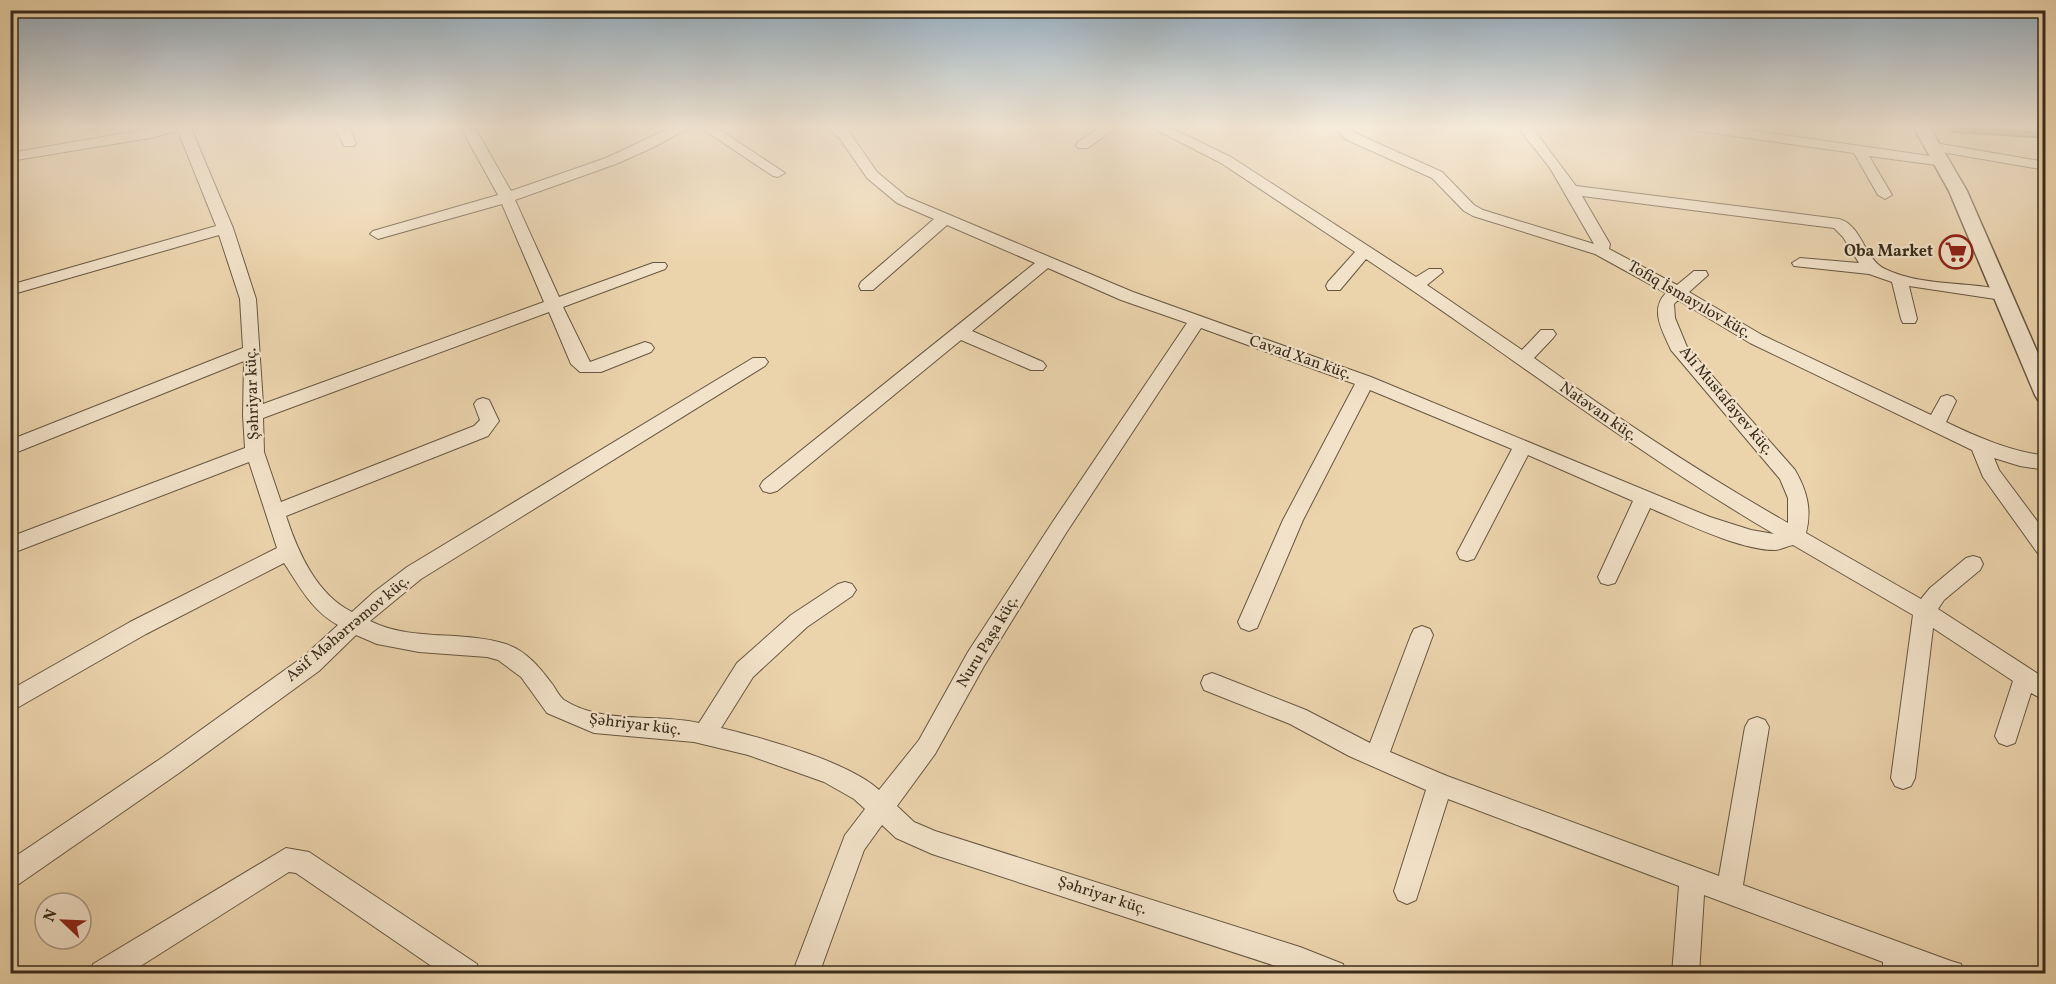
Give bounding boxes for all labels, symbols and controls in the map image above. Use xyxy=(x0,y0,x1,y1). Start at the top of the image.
supermarket icon: Oba Market xyxy=(1938,234,1974,270)
place label: Oba Market xyxy=(1844,241,1933,263)
street label: Tofiq İsmayılov küç. xyxy=(1623,256,1755,344)
street label: Cavad Xan küç. xyxy=(1246,330,1354,386)
street label: Alı Mustafayev küç. xyxy=(1674,342,1778,460)
street label: Şəhriyar küç. xyxy=(240,347,266,441)
street label: Natəvan küç. xyxy=(1555,377,1641,447)
street label: Asif Məhərrəmov küç. xyxy=(281,571,415,687)
street label: Nuru Paşa küç. xyxy=(952,592,1024,692)
street label: Şəhriyar küç. xyxy=(588,708,682,742)
street label: Şəhriyar küç. xyxy=(1055,871,1149,921)
north arrow xyxy=(33,891,93,951)
text: N xyxy=(39,906,64,926)

